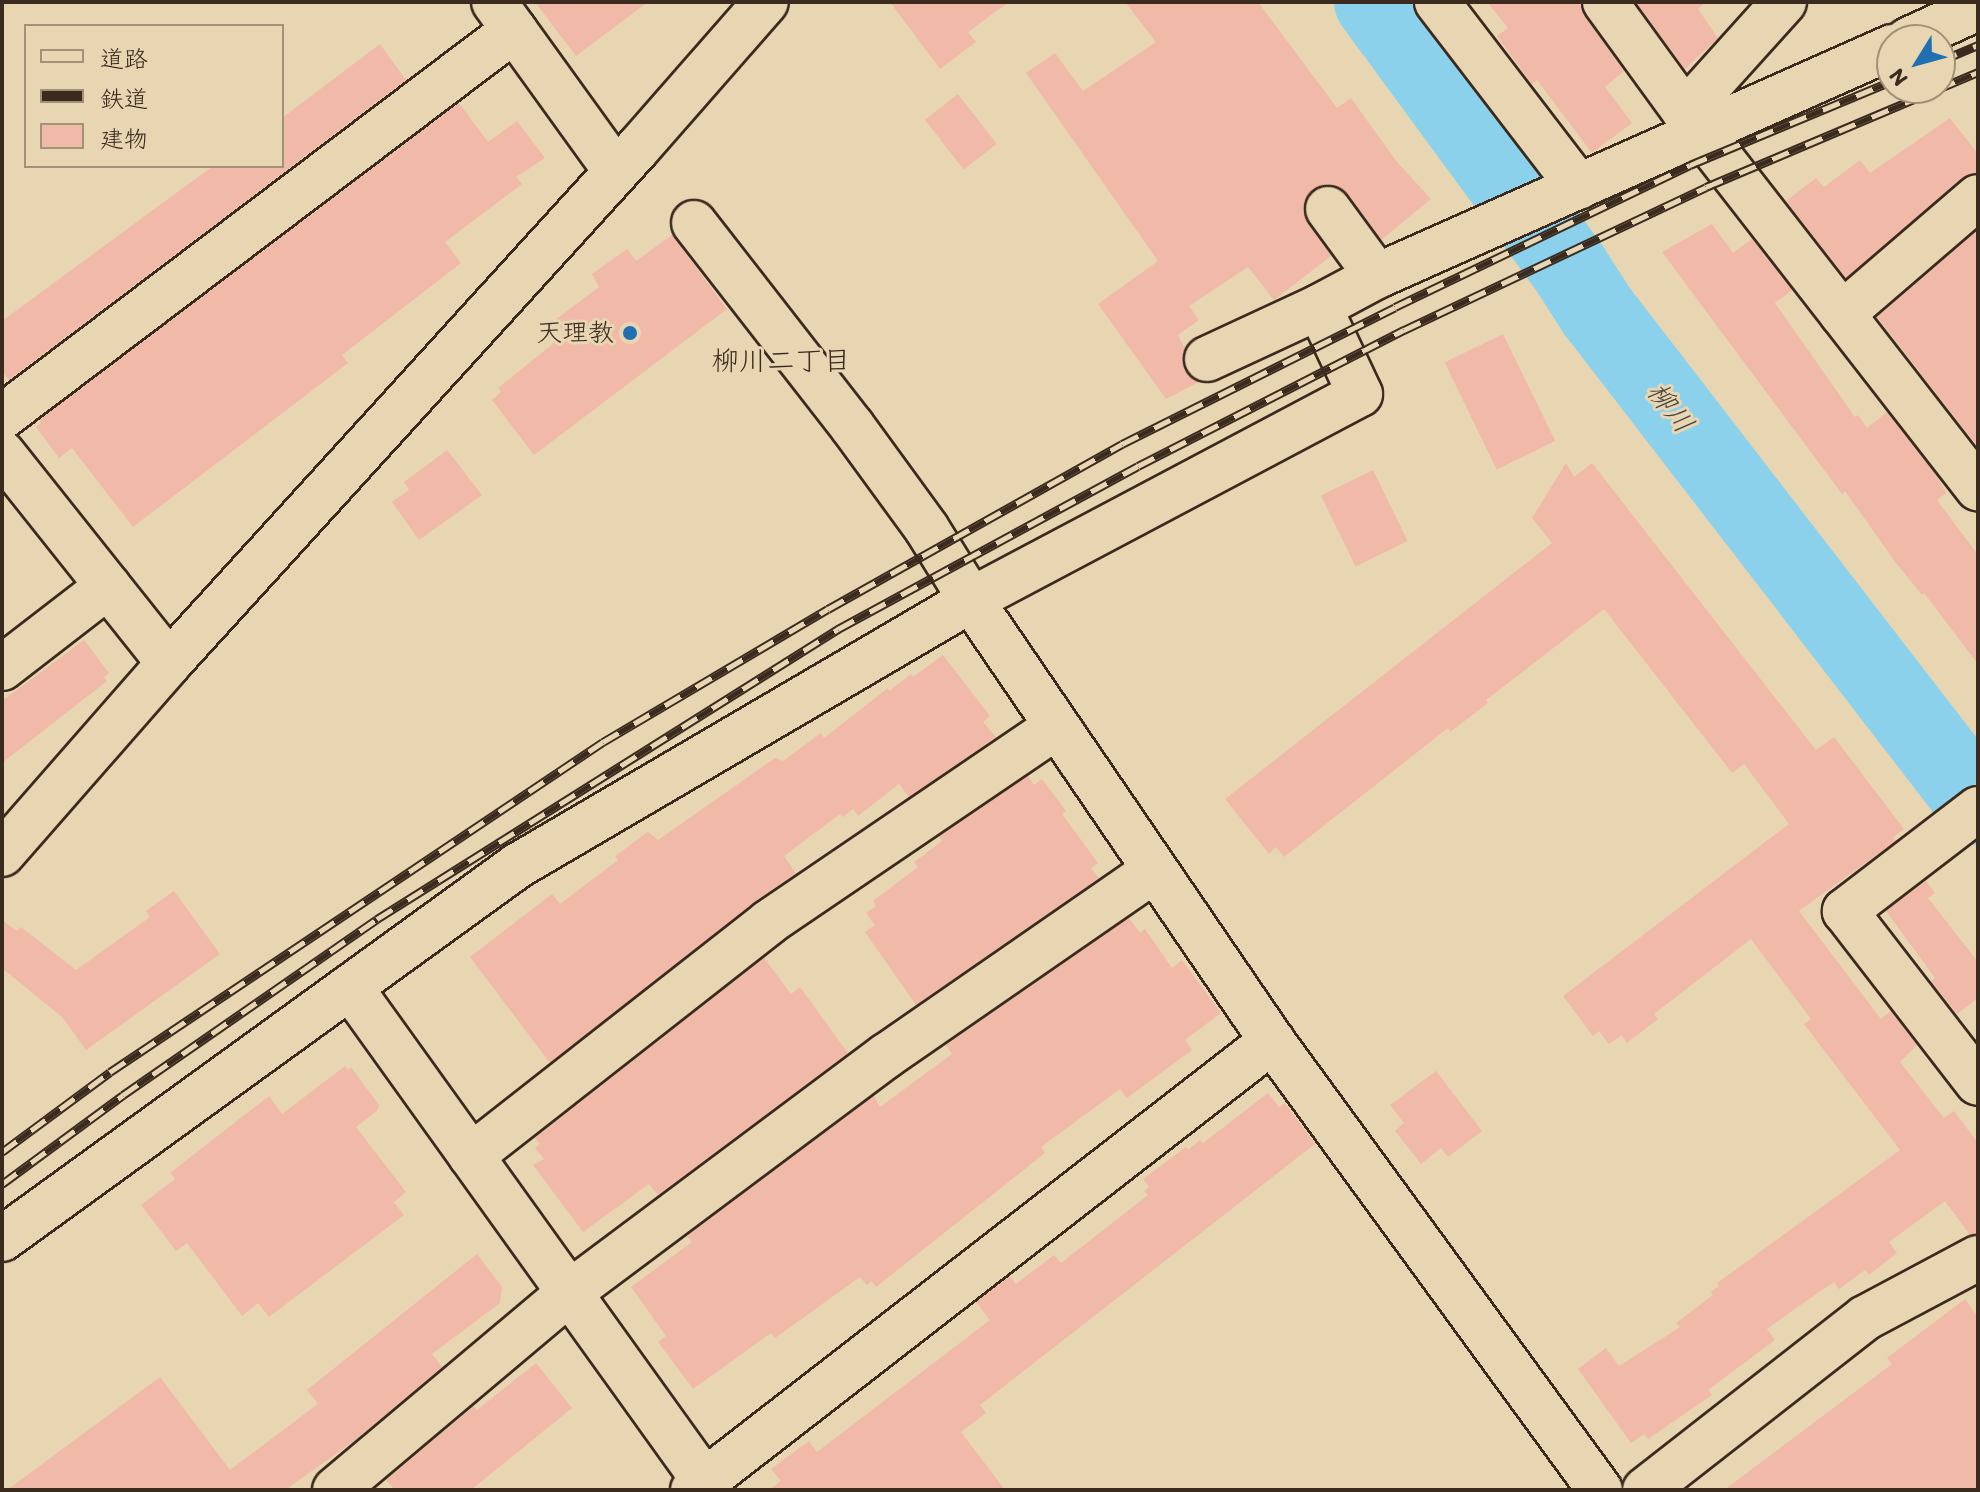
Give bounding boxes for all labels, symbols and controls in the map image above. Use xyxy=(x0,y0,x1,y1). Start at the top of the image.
legend xyxy=(24,24,284,168)
north arrow xyxy=(1876,24,1956,104)
text: 道路 xyxy=(100,44,148,73)
text: N xyxy=(1883,63,1913,92)
text: 鉄道 xyxy=(100,84,148,113)
text: 建物 xyxy=(100,124,148,153)
place label: 天理教 xyxy=(536,317,614,349)
marker: 天理教 xyxy=(621,324,639,342)
district label: 柳川二丁目 xyxy=(711,343,851,377)
water label: 柳川 xyxy=(1641,375,1701,439)

